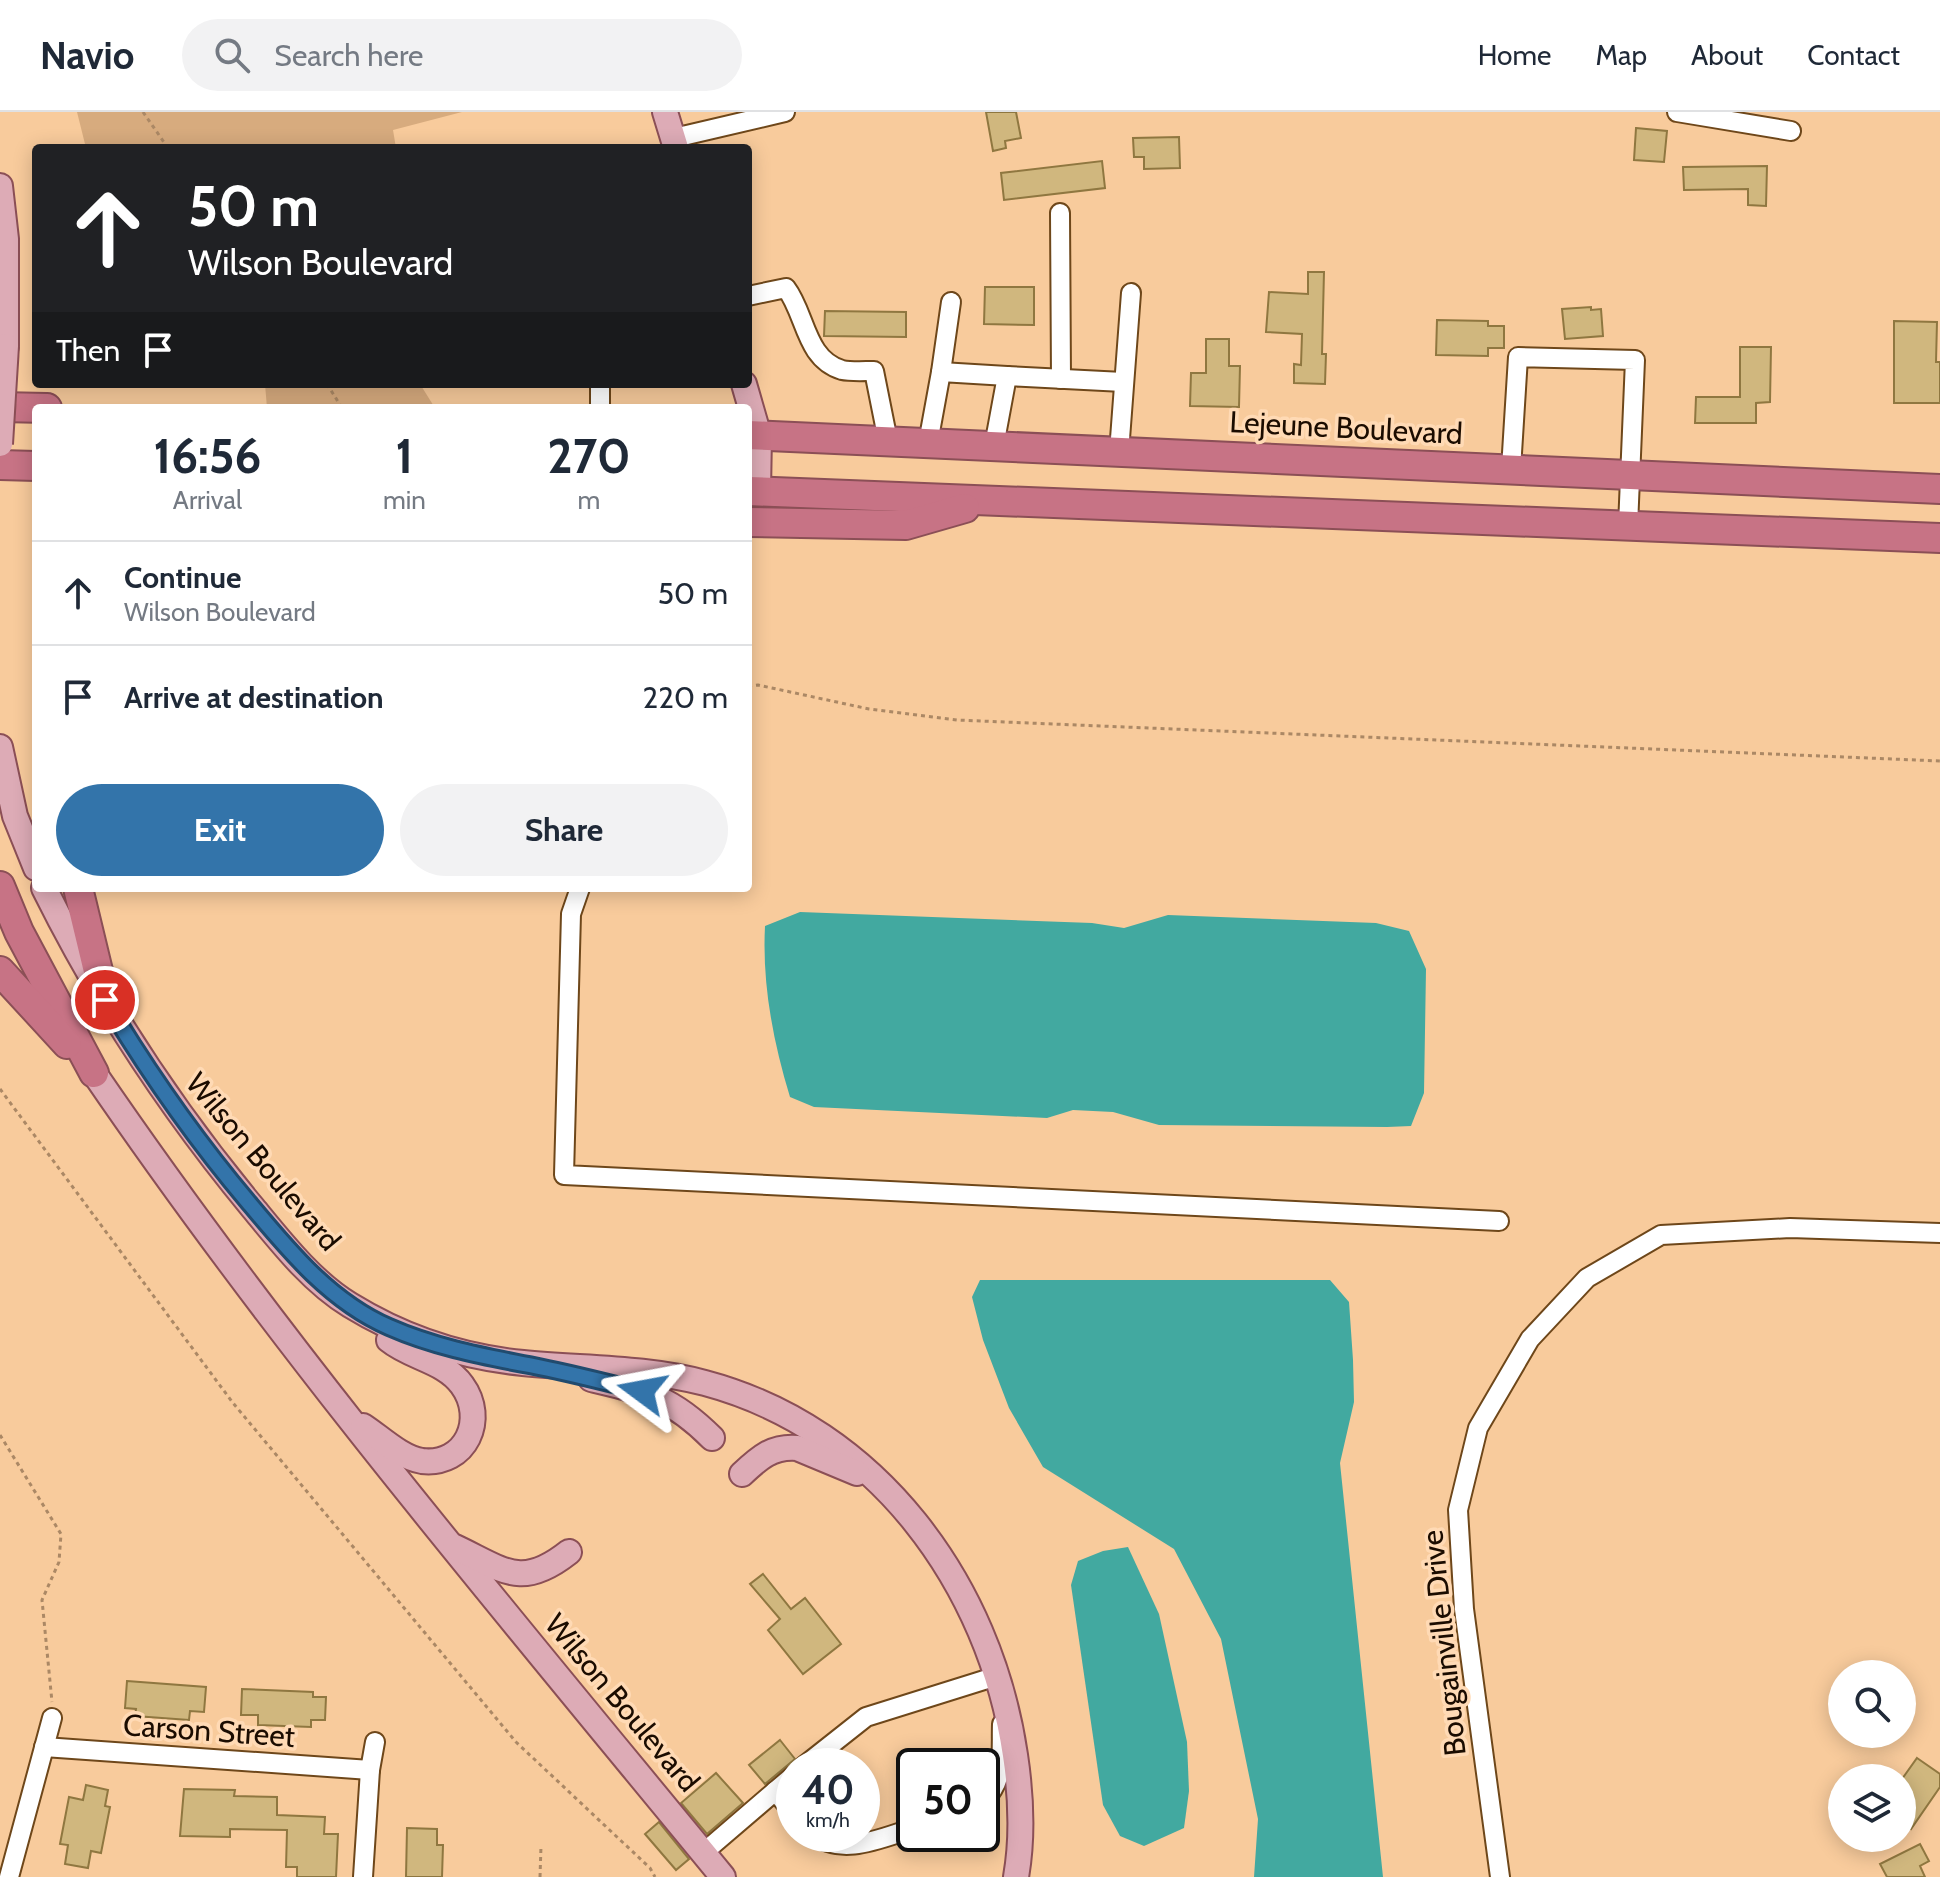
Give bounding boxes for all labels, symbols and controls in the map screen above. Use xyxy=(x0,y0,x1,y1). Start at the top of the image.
search box xyxy=(182,19,742,91)
text: Navio xyxy=(40,32,134,79)
icon: search xyxy=(210,33,254,77)
text: Search here xyxy=(274,37,423,74)
text: Home xyxy=(1478,38,1551,72)
text: Map xyxy=(1595,38,1647,72)
text: About xyxy=(1691,38,1763,72)
text: Contact xyxy=(1807,38,1900,72)
text: 50 m xyxy=(188,172,319,240)
icon: ahead xyxy=(56,176,160,280)
text: Wilson Boulevard xyxy=(188,240,453,284)
icon: arrive xyxy=(136,328,180,372)
text: Then xyxy=(56,332,120,369)
street label: Lejeune Boulevard xyxy=(1228,403,1464,452)
text: 16:56 xyxy=(153,427,262,485)
text: 1 xyxy=(396,427,413,485)
text: 270 xyxy=(547,427,631,485)
text: Arrival xyxy=(173,484,242,516)
text: min xyxy=(383,484,426,516)
text: m xyxy=(577,484,600,516)
text: Continue xyxy=(124,559,241,596)
icon: ahead xyxy=(56,571,100,615)
text: 50 m xyxy=(658,575,728,612)
text: Wilson Boulevard xyxy=(124,596,316,628)
icon: arrive xyxy=(56,675,100,719)
text: Arrive at destination xyxy=(124,679,384,716)
text: 220 m xyxy=(643,679,728,716)
button: Exit xyxy=(56,784,384,876)
button: Share xyxy=(400,784,728,876)
pin xyxy=(71,966,139,1034)
icon: arrive xyxy=(83,978,127,1022)
street label: Wilson Boulevard xyxy=(178,1065,349,1258)
position arrow xyxy=(600,1349,684,1433)
street label: Bougainville Drive xyxy=(1413,1528,1474,1758)
street label: Wilson Boulevard xyxy=(537,1606,708,1799)
map controls xyxy=(1828,1660,1916,1852)
button: search xyxy=(1828,1660,1916,1748)
street label: Carson Street xyxy=(122,1706,296,1755)
speed limit sign: 50 xyxy=(896,1748,1000,1852)
button: layers xyxy=(1828,1764,1916,1852)
text: 40 xyxy=(801,1765,855,1814)
text: km/h xyxy=(806,1808,850,1832)

